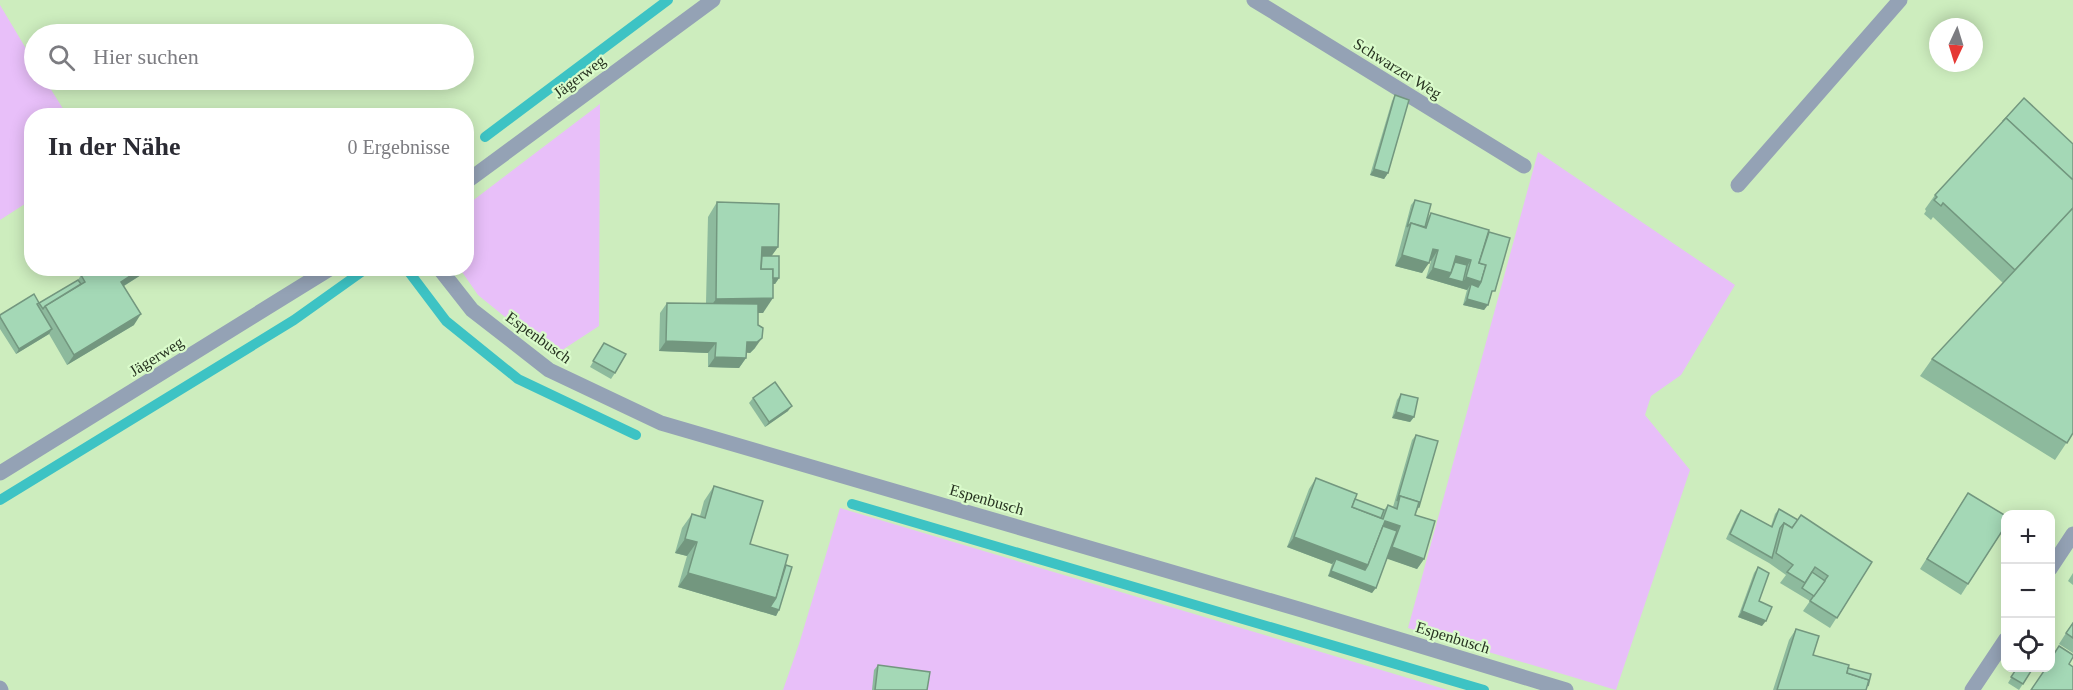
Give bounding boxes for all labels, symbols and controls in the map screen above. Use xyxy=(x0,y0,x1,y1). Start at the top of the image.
north arrow xyxy=(1929,18,1983,72)
search box xyxy=(24,24,474,90)
street label: Schwarzer Weg xyxy=(1350,35,1445,103)
icon: search xyxy=(45,41,78,74)
text: Hier suchen xyxy=(93,44,199,69)
street label: Jägerweg xyxy=(550,51,609,102)
text: In der Nähe xyxy=(48,132,180,161)
text: 0 Ergebnisse xyxy=(348,136,450,158)
street label: Espenbusch xyxy=(502,308,575,368)
street label: Jägerweg xyxy=(126,333,187,380)
street label: Espenbusch xyxy=(948,481,1026,519)
map controls xyxy=(2001,510,2055,672)
button: + xyxy=(2001,510,2055,564)
button: − xyxy=(2001,564,2055,618)
street label: Espenbusch xyxy=(1414,618,1492,658)
button: locate xyxy=(2001,618,2055,672)

